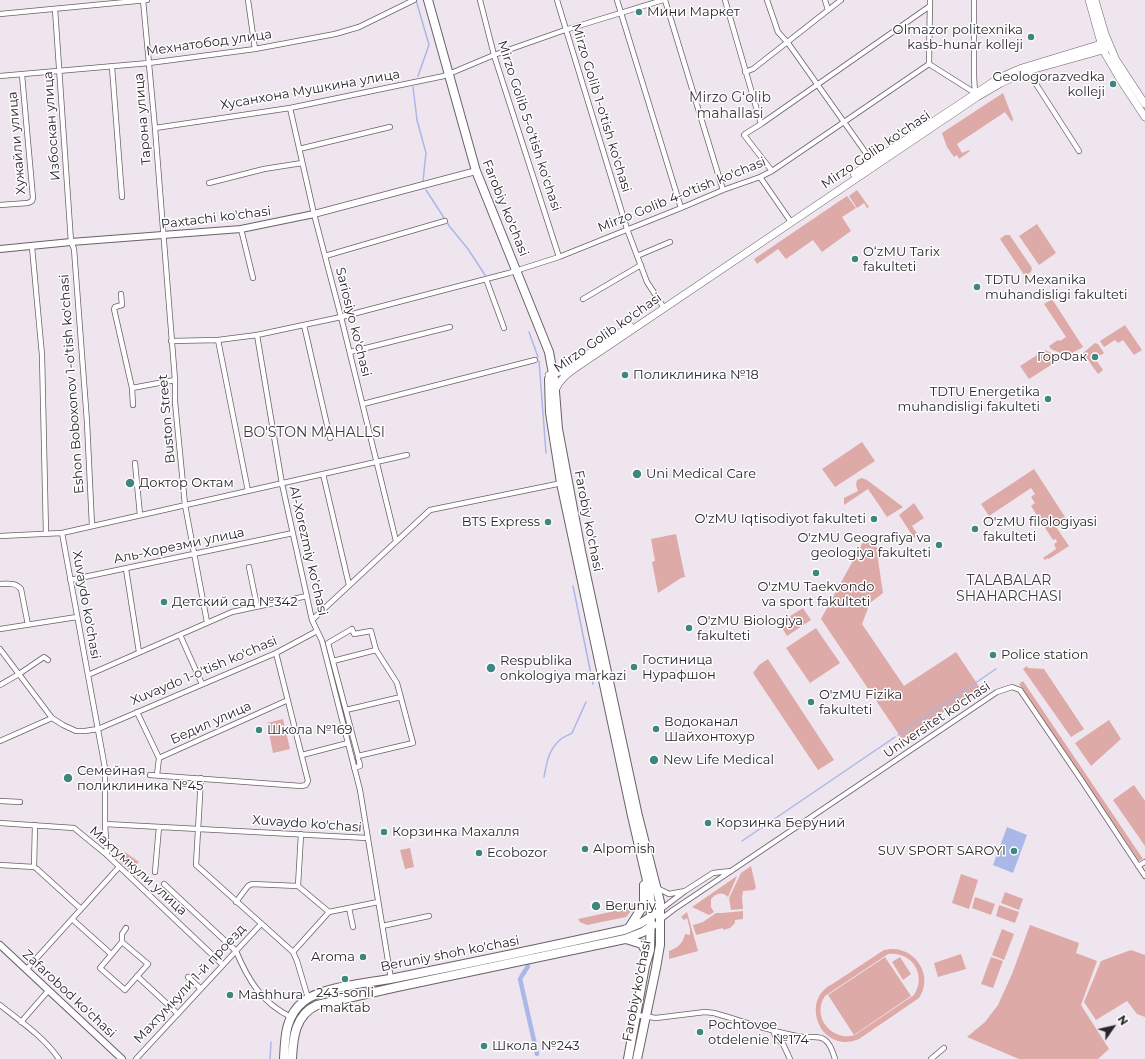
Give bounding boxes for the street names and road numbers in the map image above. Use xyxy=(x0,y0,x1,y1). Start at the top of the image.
street label: Mirzo Golib 1-o'tish ko'chasi xyxy=(568,22,634,194)
street label: Мехнатобод улица xyxy=(145,26,273,60)
street label: Mirzo Golib 5-o'tish ko'chasi xyxy=(494,39,564,213)
street label: Хусанхона Мушкина улица xyxy=(219,67,401,113)
street label: Избоскан улица xyxy=(40,71,64,181)
street label: Тарона улица xyxy=(131,72,155,166)
street label: Хужайли улица xyxy=(5,91,29,195)
street label: Mirzo Golib ko'chasi xyxy=(819,108,933,192)
street label: Mirzo Golib 4-o'tish ko'chasi xyxy=(596,154,768,236)
street label: Farobiy ko'chasi xyxy=(478,157,532,259)
street label: Paxtachi ko'chasi xyxy=(160,204,272,232)
street label: Sariosiyo ko'chasi xyxy=(332,266,374,378)
street label: Eshon Boboxonov 1-o'tish ko'chasi xyxy=(57,274,87,494)
street label: Mirzo Golib ko'chasi xyxy=(551,290,665,376)
street label: Buston Street xyxy=(155,374,179,464)
street label: Farobiy ko'chasi xyxy=(571,469,605,573)
street label: Al-Xorezmiy ko'chasi xyxy=(286,485,330,617)
street label: Аль-Хорезми улица xyxy=(112,525,246,567)
street label: Xuvaydo ko'chasi xyxy=(69,550,103,660)
street label: Xuvaydo 1-o'tish ko'chasi xyxy=(128,633,280,709)
street label: Universitet ko'chasi xyxy=(881,679,993,761)
street label: Бедил улица xyxy=(168,698,254,748)
street label: Xuvaydo ko'chasi xyxy=(252,812,362,836)
street label: Махтумкули улица xyxy=(86,823,190,919)
street label: Махтумкули 1-й проезд xyxy=(131,921,249,1047)
street label: Beruniy shoh ko'chasi xyxy=(379,933,521,975)
street label: Farobiy ko'chasi xyxy=(620,939,654,1043)
street label: Zafarobod ko'chasi xyxy=(19,947,119,1041)

